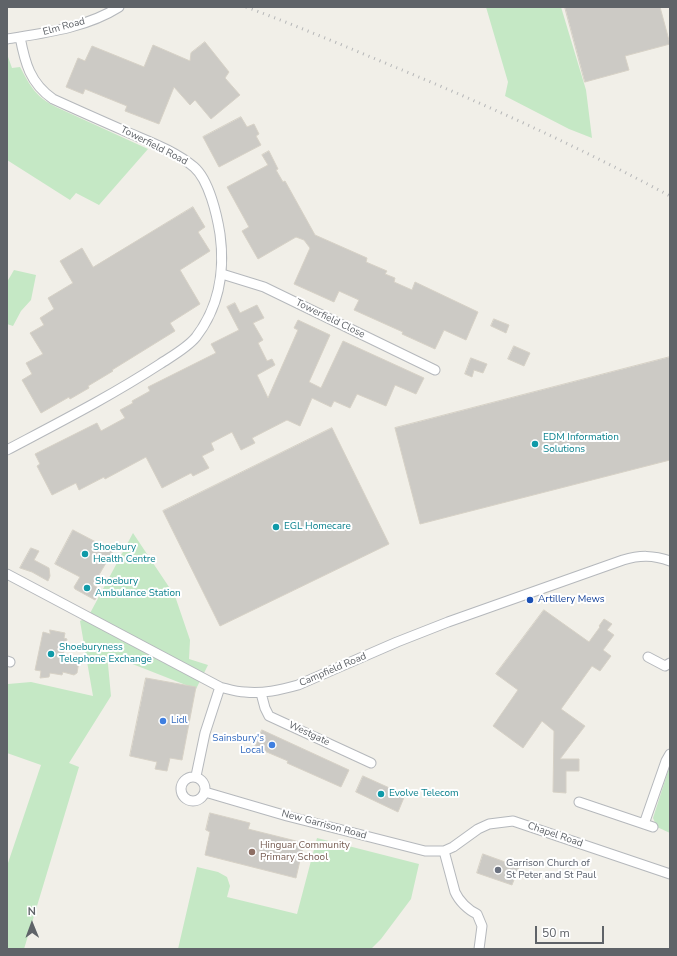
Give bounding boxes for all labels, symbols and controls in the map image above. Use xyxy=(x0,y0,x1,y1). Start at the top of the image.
street label: Elm Road xyxy=(42,16,86,38)
street label: Towerfield Road xyxy=(118,124,190,168)
street label: Towerfield Close xyxy=(293,297,367,341)
place label: EDM Information Solutions xyxy=(543,432,619,456)
marker: EDM Information Solutions xyxy=(530,439,540,449)
place label: EGL Homecare xyxy=(284,521,351,533)
marker: EGL Homecare xyxy=(271,522,281,532)
place label: Shoebury Health Centre xyxy=(93,542,156,566)
marker: Shoebury Health Centre xyxy=(80,549,90,559)
place label: Shoebury Ambulance Station xyxy=(95,576,181,600)
marker: Shoebury Ambulance Station xyxy=(82,583,92,593)
place label: Artillery Mews xyxy=(538,594,605,606)
marker: Artillery Mews xyxy=(525,595,535,605)
place label: Shoeburyness Telephone Exchange xyxy=(59,642,152,666)
marker: Shoeburyness Telephone Exchange xyxy=(46,649,56,659)
street label: Campfield Road xyxy=(298,650,368,690)
place label: Lidl xyxy=(171,715,188,727)
marker: Lidl xyxy=(158,716,168,726)
street label: Westgate xyxy=(287,719,331,749)
place label: Sainsbury's Local xyxy=(212,733,264,756)
marker: Sainsbury's Local xyxy=(267,740,277,750)
place label: Evolve Telecom xyxy=(389,788,459,800)
marker: Evolve Telecom xyxy=(376,789,386,799)
street label: New Garrison Road xyxy=(280,808,368,842)
street label: Chapel Road xyxy=(526,820,584,850)
place label: Hinguar Community Primary School xyxy=(260,840,350,864)
marker: Hinguar Community Primary School xyxy=(247,847,257,857)
place label: Garrison Church of St Peter and St Paul xyxy=(506,858,596,882)
marker: Garrison Church of St Peter and St Paul xyxy=(493,865,503,875)
north arrow xyxy=(12,904,52,944)
text: N xyxy=(28,904,36,919)
scale bar xyxy=(537,918,606,944)
text: 50 m xyxy=(542,925,570,941)

